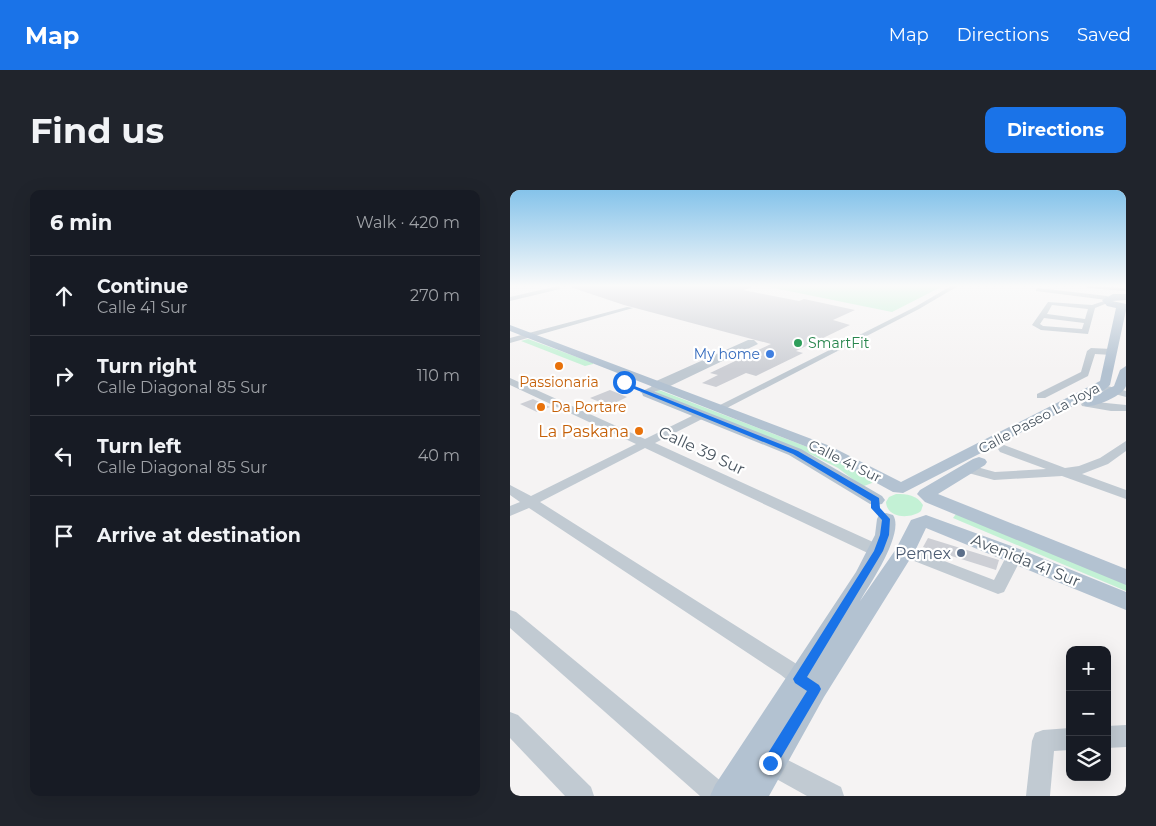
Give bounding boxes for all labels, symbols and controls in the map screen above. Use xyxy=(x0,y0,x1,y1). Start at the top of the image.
text: Map xyxy=(25,21,79,50)
text: Map xyxy=(889,24,929,46)
text: Directions xyxy=(957,24,1049,46)
text: Saved xyxy=(1077,24,1131,46)
button: Directions xyxy=(985,107,1126,153)
text: Find us xyxy=(30,109,164,152)
text: 6 min xyxy=(50,210,112,235)
text: Walk · 420 m xyxy=(356,213,460,232)
text: Continue xyxy=(97,275,188,298)
icon: ahead xyxy=(50,282,78,310)
text: 270 m xyxy=(410,286,460,305)
text: Calle 41 Sur xyxy=(97,298,187,317)
place label: SmartFit xyxy=(808,334,870,352)
marker: SmartFit xyxy=(792,337,804,349)
place label: My home xyxy=(694,345,760,363)
marker: My home xyxy=(764,348,776,360)
text: Turn right xyxy=(97,355,197,378)
marker: Passionaria xyxy=(553,360,565,372)
icon: right xyxy=(50,362,78,390)
text: 110 m xyxy=(417,366,460,385)
route start xyxy=(613,371,636,394)
place label: Passionaria xyxy=(519,373,599,391)
text: Calle Diagonal 85 Sur xyxy=(97,378,267,397)
street label: Calle Paseo La Joya xyxy=(975,378,1103,458)
place label: Da Portare xyxy=(551,398,627,416)
marker: Da Portare xyxy=(535,401,547,413)
place label: La Paskana xyxy=(538,422,629,441)
street label: Calle 39 Sur xyxy=(656,422,748,479)
marker: La Paskana xyxy=(633,425,645,437)
text: Turn left xyxy=(97,435,182,458)
street label: Calle 41 Sur xyxy=(806,436,885,487)
icon: left xyxy=(50,442,78,470)
text: 40 m xyxy=(418,446,460,465)
text: Calle Diagonal 85 Sur xyxy=(97,458,267,477)
icon: arrive xyxy=(50,522,78,550)
text: Arrive at destination xyxy=(97,524,301,547)
street label: Avenida 41 Sur xyxy=(969,530,1083,591)
place label: Pemex xyxy=(895,544,951,563)
marker: Pemex xyxy=(955,547,967,559)
map controls xyxy=(1066,646,1111,781)
button: + xyxy=(1066,646,1111,691)
button: − xyxy=(1066,691,1111,736)
button: layers xyxy=(1066,736,1111,781)
route end xyxy=(759,752,782,775)

